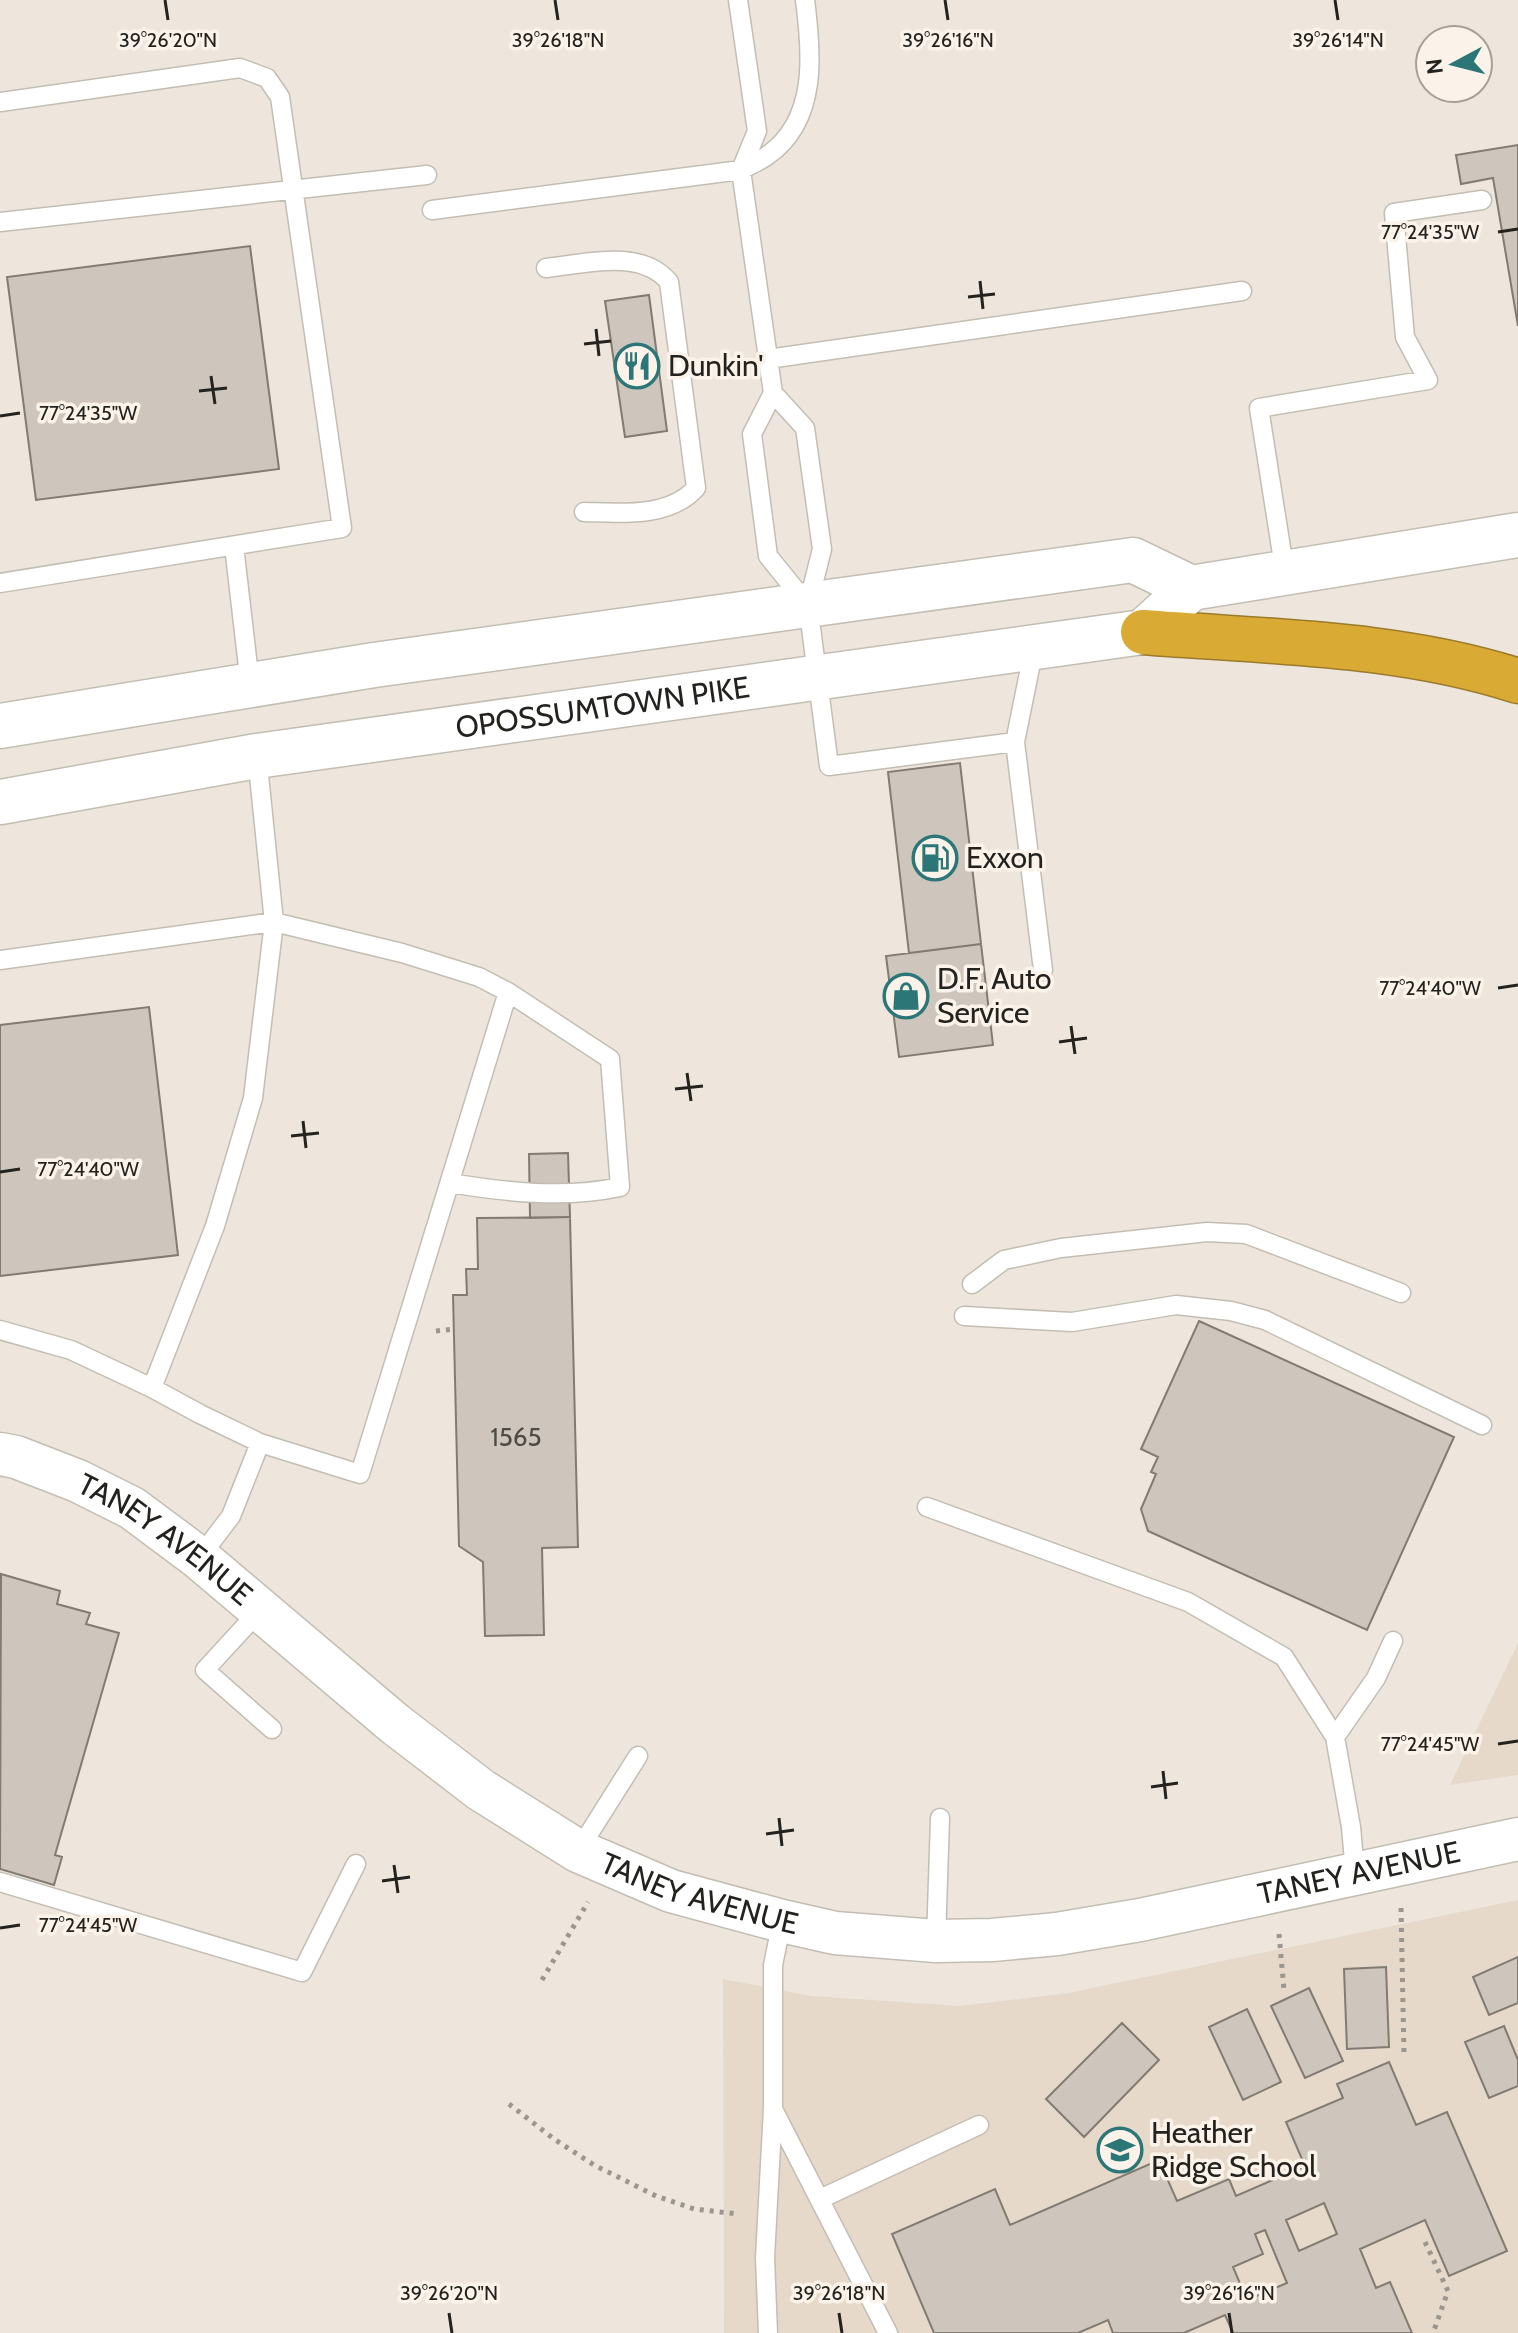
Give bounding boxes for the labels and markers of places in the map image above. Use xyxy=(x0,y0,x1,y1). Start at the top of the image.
restaurant icon: Dunkin' xyxy=(613,342,661,390)
place label: Dunkin' xyxy=(668,347,763,384)
fuel station icon: Exxon xyxy=(911,834,959,882)
place label: Exxon xyxy=(966,839,1044,876)
place label: D.F. Auto Service xyxy=(937,960,1052,1031)
shop icon: D.F. Auto Service xyxy=(882,972,930,1020)
place label: Heather Ridge School xyxy=(1151,2114,1316,2185)
school or university icon: Heather Ridge School xyxy=(1096,2126,1144,2174)

